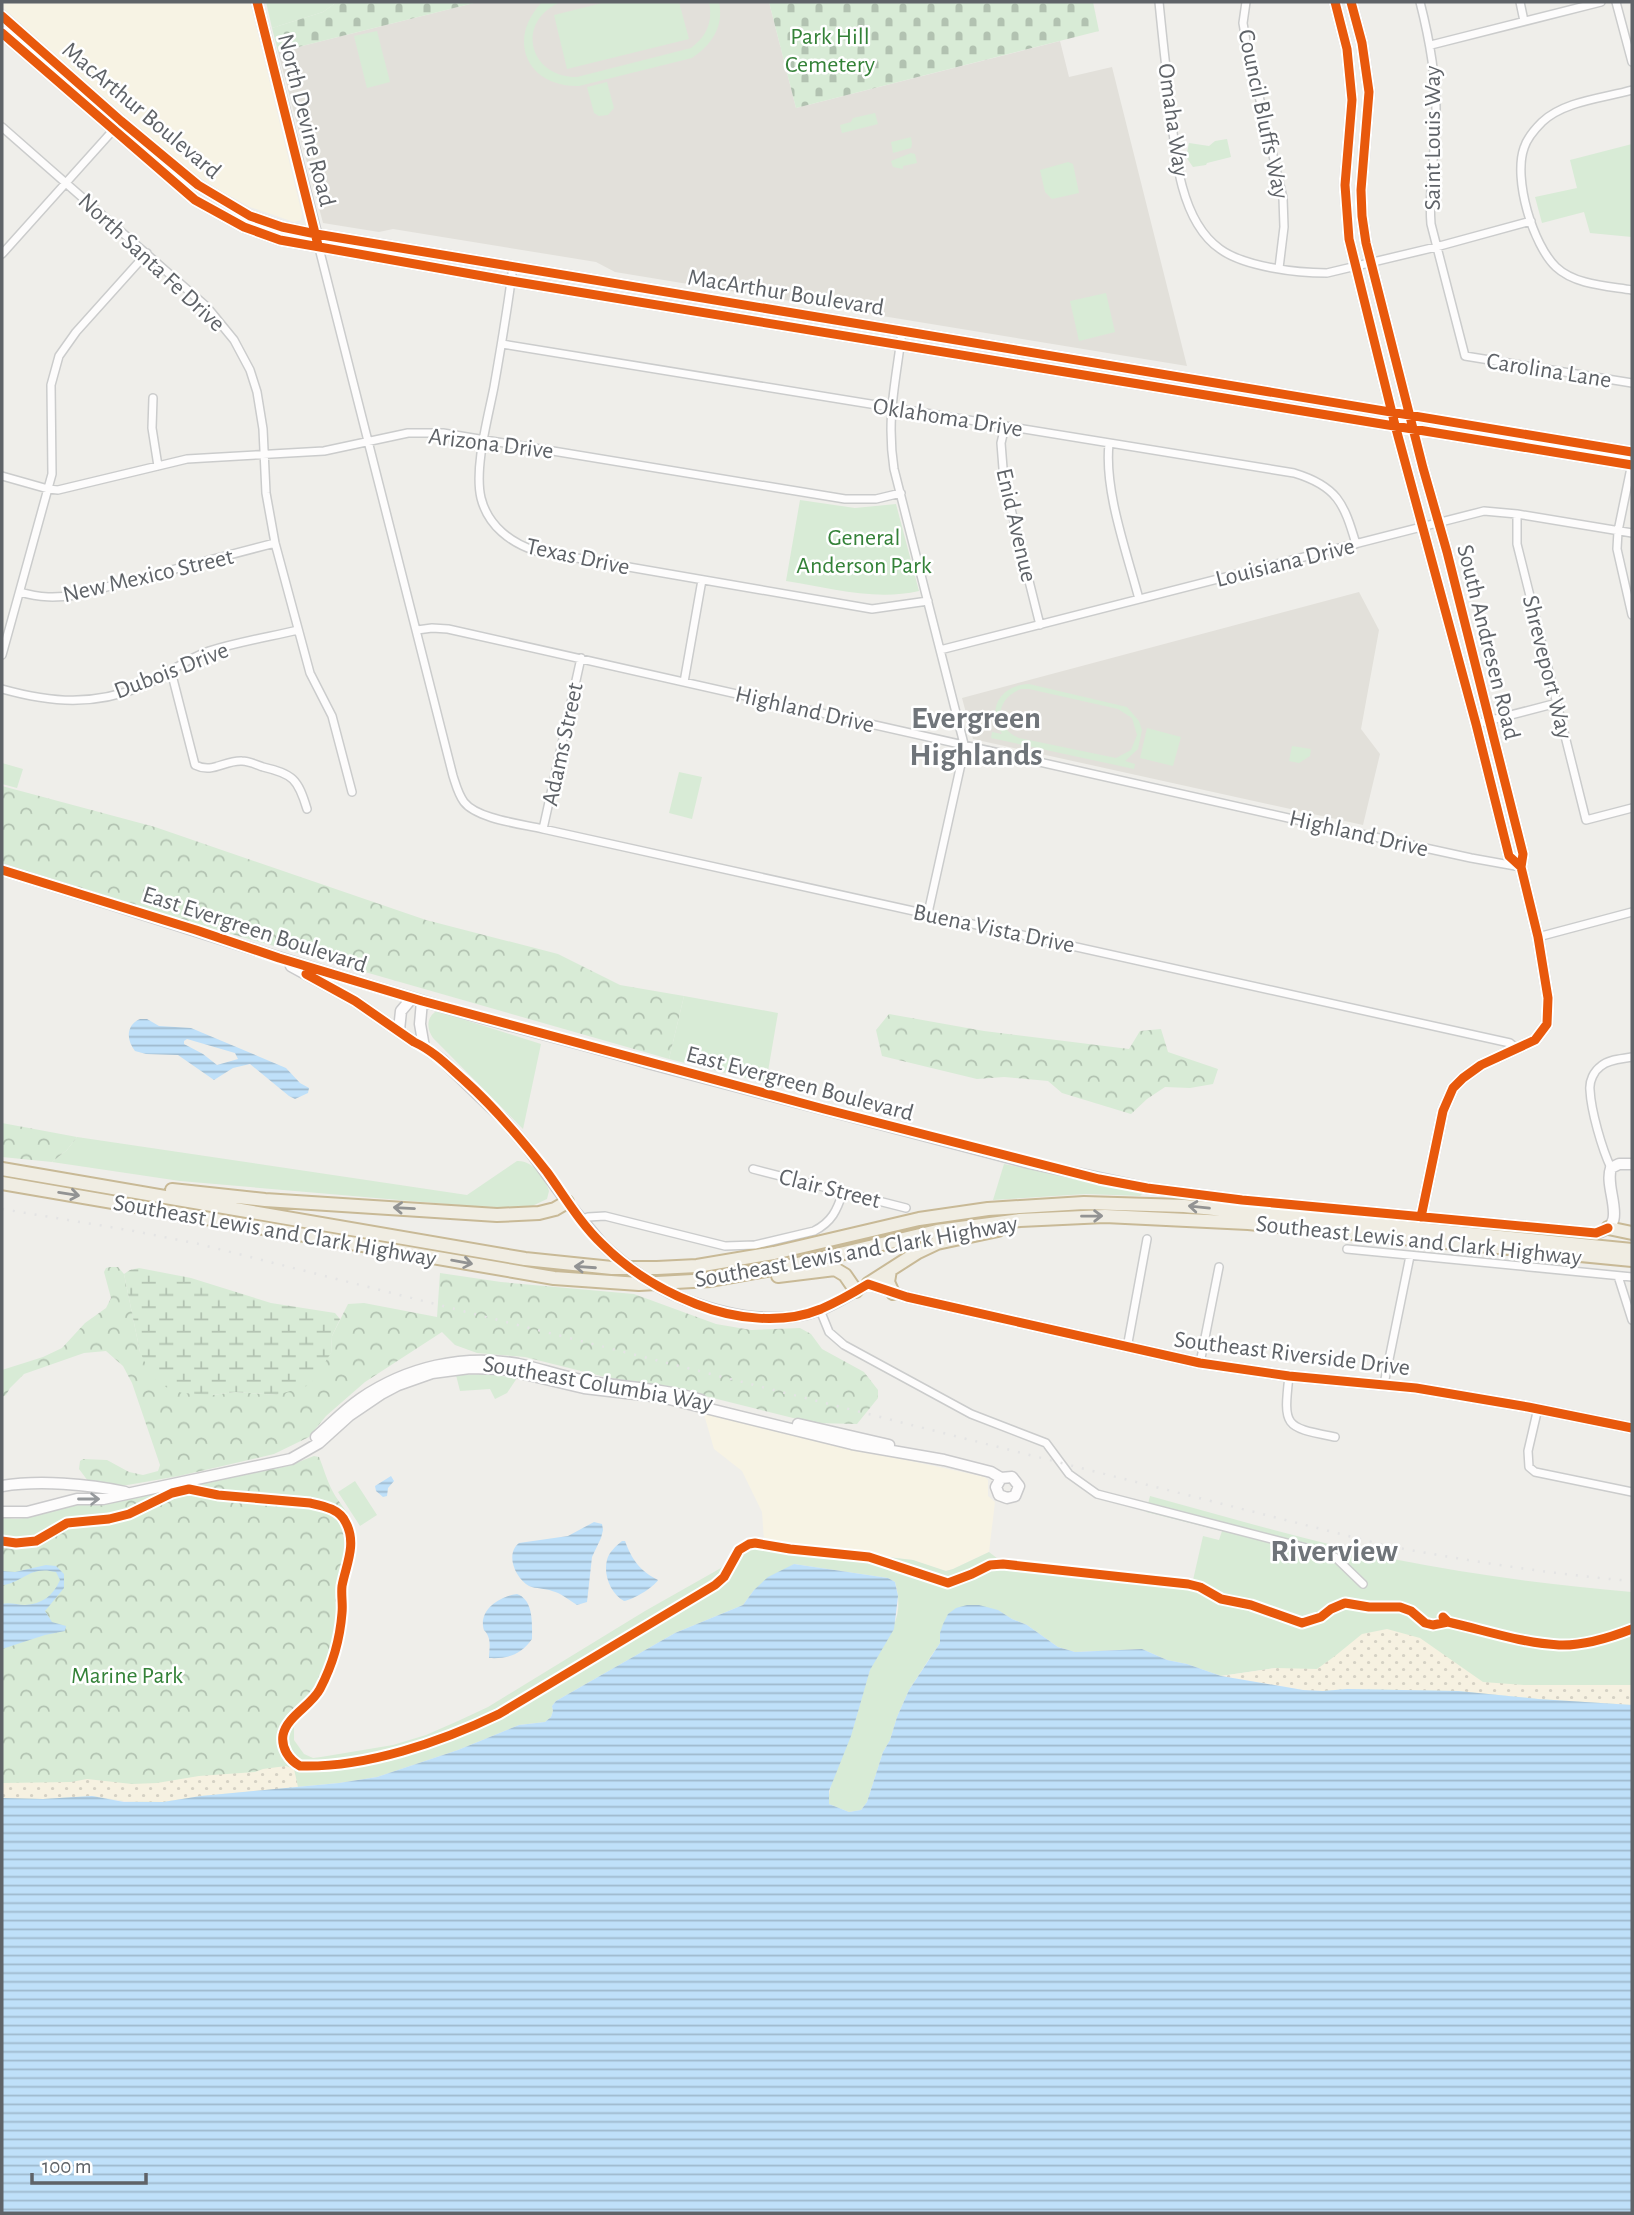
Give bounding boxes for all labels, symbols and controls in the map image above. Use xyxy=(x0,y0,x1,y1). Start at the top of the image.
park label: Park Hill Cemetery xyxy=(785,25,875,77)
street label: Council Bluffs Way xyxy=(1233,27,1293,201)
street label: North Devine Road xyxy=(273,31,339,209)
street label: MacArthur Boulevard xyxy=(58,38,225,184)
street label: Omaha Way xyxy=(1153,62,1193,178)
street label: Saint Louis Way xyxy=(1421,65,1445,211)
street label: North Santa Fe Drive xyxy=(73,189,229,336)
street label: MacArthur Boulevard xyxy=(686,266,886,320)
street label: Carolina Lane xyxy=(1485,349,1613,393)
street label: Oklahoma Drive xyxy=(871,394,1024,442)
street label: Arizona Drive xyxy=(427,424,555,464)
street label: Enid Avenue xyxy=(991,466,1041,584)
park label: General Anderson Park xyxy=(796,526,932,578)
street label: Texas Drive xyxy=(524,534,632,580)
street label: Louisiana Drive xyxy=(1213,534,1357,592)
street label: South Andresen Road xyxy=(1452,542,1524,742)
street label: New Mexico Street xyxy=(61,545,236,607)
street label: Shreveport Way xyxy=(1518,593,1576,742)
street label: Dubois Drive xyxy=(111,638,232,704)
street label: Adams Street xyxy=(538,680,588,808)
street label: Highland Drive xyxy=(733,682,877,738)
district label: Evergreen Highlands xyxy=(909,702,1043,771)
street label: Highland Drive xyxy=(1287,806,1431,862)
street label: East Evergreen Boulevard xyxy=(139,882,370,978)
street label: Buena Vista Drive xyxy=(911,900,1077,958)
street label: East Evergreen Boulevard xyxy=(683,1042,916,1126)
street label: Clair Street xyxy=(777,1165,883,1213)
one-way arrow xyxy=(57,1188,80,1201)
street label: Southeast Lewis and Clark Highway xyxy=(111,1191,438,1271)
one-way arrow xyxy=(393,1201,415,1214)
one-way arrow xyxy=(1188,1201,1210,1214)
one-way arrow xyxy=(1080,1209,1103,1223)
street label: Southeast Lewis and Clark Highway xyxy=(693,1212,1020,1292)
street label: Southeast Lewis and Clark Highway xyxy=(1255,1212,1583,1270)
one-way arrow xyxy=(450,1256,473,1269)
one-way arrow xyxy=(574,1260,597,1273)
street label: Southeast Riverside Drive xyxy=(1173,1328,1411,1380)
street label: Southeast Columbia Way xyxy=(481,1352,715,1416)
one-way arrow xyxy=(78,1492,101,1506)
district label: Riverview xyxy=(1270,1535,1398,1567)
park label: Marine Park xyxy=(71,1664,183,1688)
scale bar xyxy=(32,2142,145,2186)
text: 100 m xyxy=(42,2156,92,2177)

